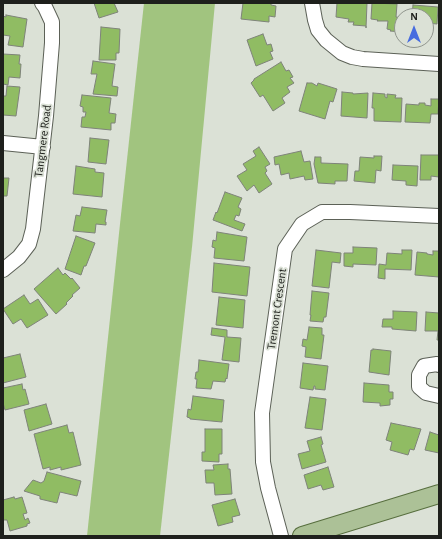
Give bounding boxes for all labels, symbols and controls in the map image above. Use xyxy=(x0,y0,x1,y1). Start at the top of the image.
north arrow xyxy=(394,8,434,48)
text: N xyxy=(410,11,418,22)
street label: Tangmere Road xyxy=(31,104,55,178)
street label: Tremont Crescent xyxy=(264,267,290,351)

